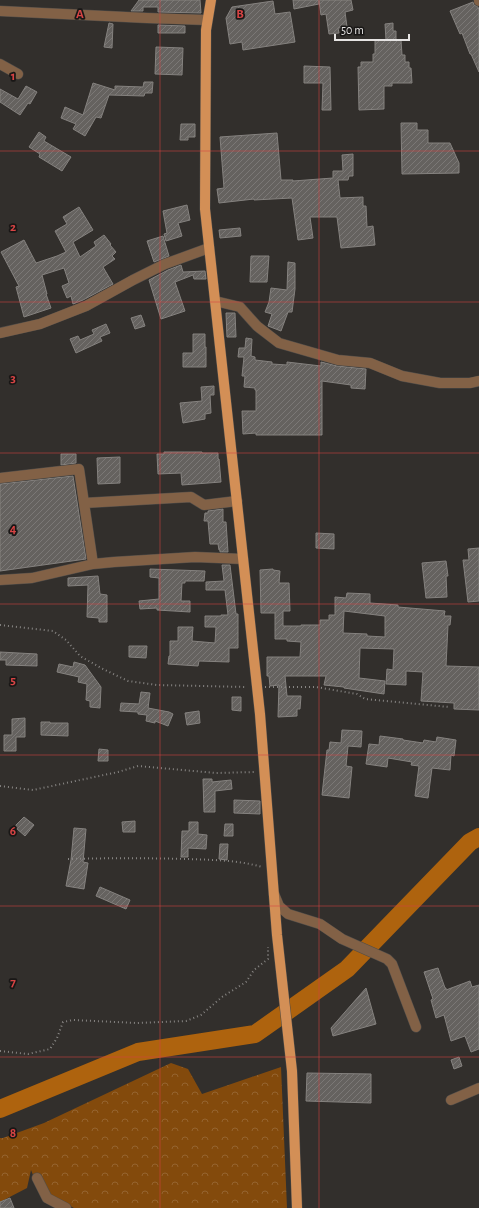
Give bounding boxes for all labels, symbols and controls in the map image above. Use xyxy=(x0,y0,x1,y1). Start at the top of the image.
text: A xyxy=(76,8,84,21)
text: B xyxy=(236,8,244,21)
scale bar xyxy=(335,16,409,42)
text: 50 m xyxy=(341,24,364,36)
text: 1 xyxy=(11,70,15,83)
text: 2 xyxy=(10,221,16,234)
text: 3 xyxy=(10,372,16,385)
text: 4 xyxy=(10,523,17,536)
text: 5 xyxy=(10,674,16,687)
text: 6 xyxy=(10,825,16,838)
text: 7 xyxy=(10,976,16,989)
text: 8 xyxy=(10,1127,16,1140)

